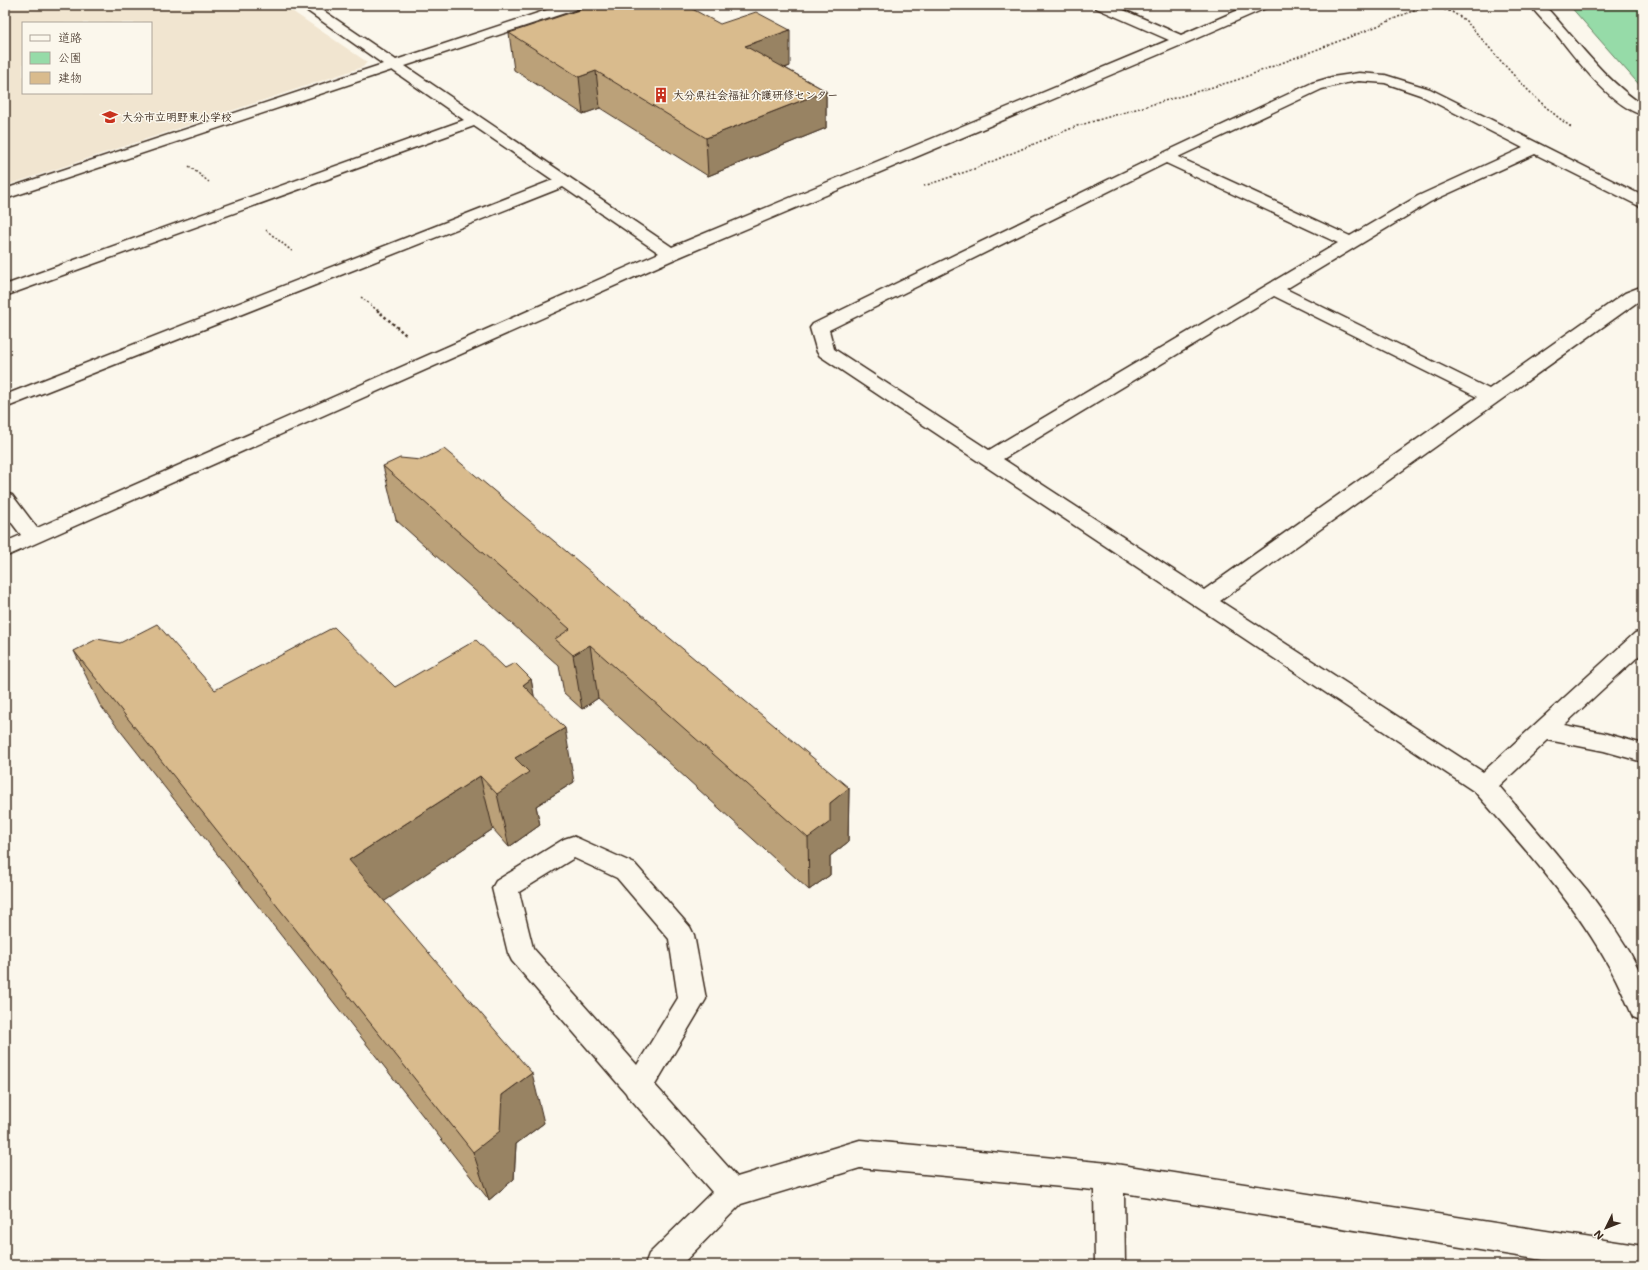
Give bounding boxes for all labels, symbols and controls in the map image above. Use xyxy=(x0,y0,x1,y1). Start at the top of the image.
legend xyxy=(22,22,152,94)
text: 道路 xyxy=(58,29,82,45)
text: 公園 xyxy=(58,49,82,65)
text: 建物 xyxy=(58,69,82,85)
building icon: 大分県社会福祉介護研修センター xyxy=(652,86,670,104)
place label: 大分県社会福祉介護研修センター xyxy=(673,87,838,102)
school or university icon: 大分市立明野東小学校 xyxy=(101,108,119,126)
place label: 大分市立明野東小学校 xyxy=(122,109,232,124)
north arrow xyxy=(1586,1208,1626,1248)
text: N xyxy=(1590,1227,1607,1243)

